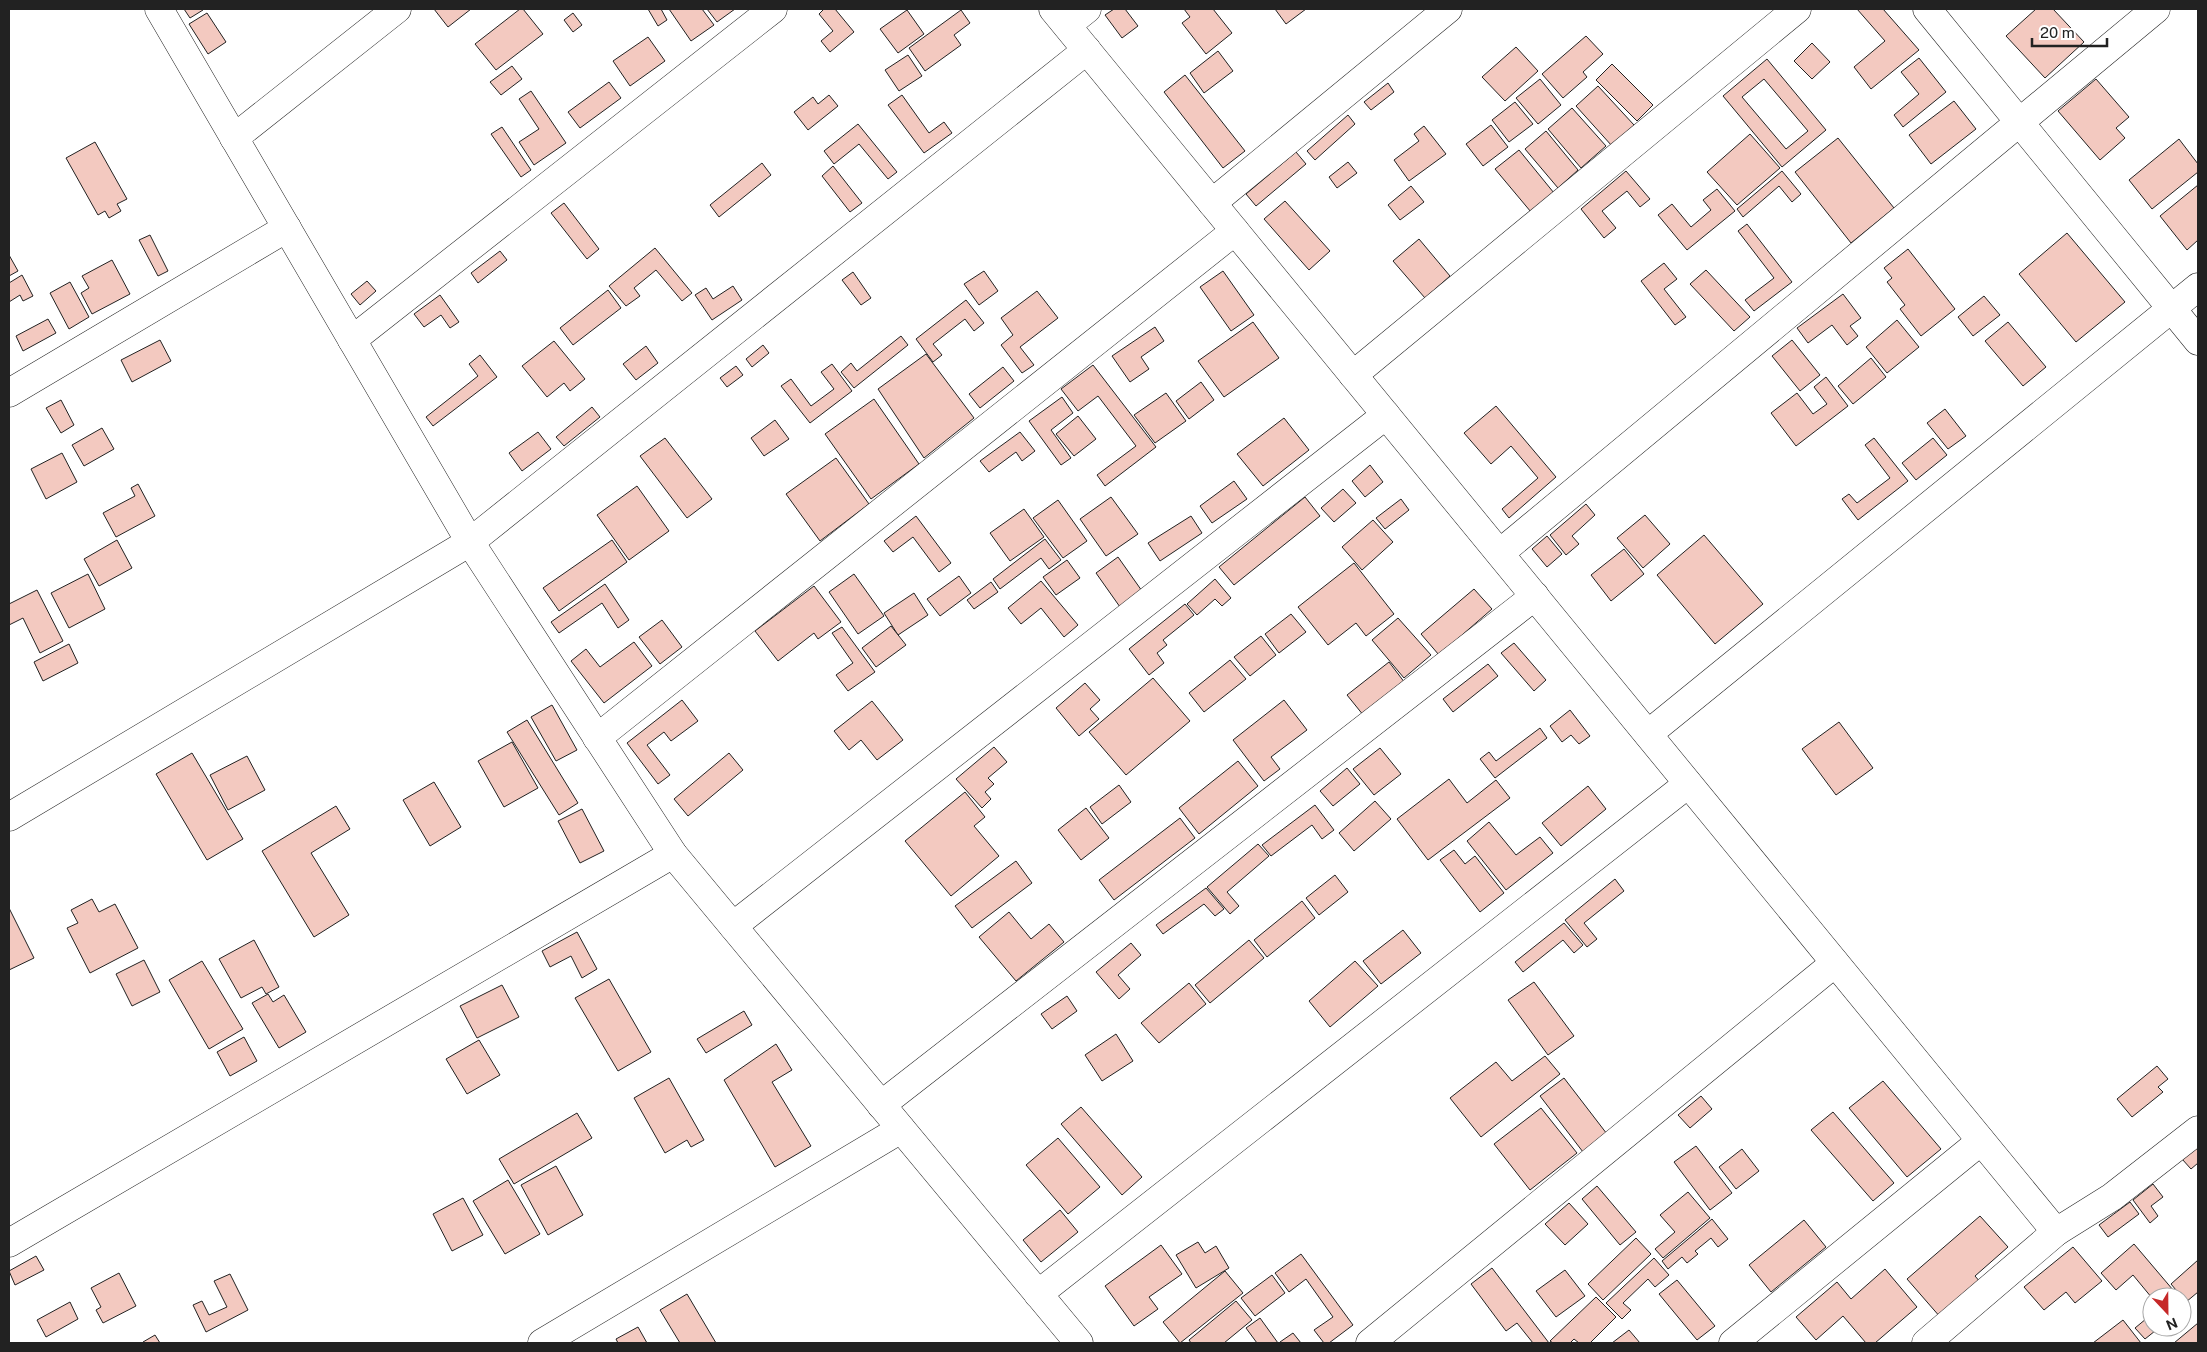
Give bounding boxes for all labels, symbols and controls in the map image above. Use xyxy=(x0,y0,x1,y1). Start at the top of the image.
scale bar xyxy=(2032,15,2107,47)
text: 20 m xyxy=(2040,24,2075,41)
north arrow xyxy=(2142,1287,2192,1337)
text: N xyxy=(2164,1315,2180,1334)

